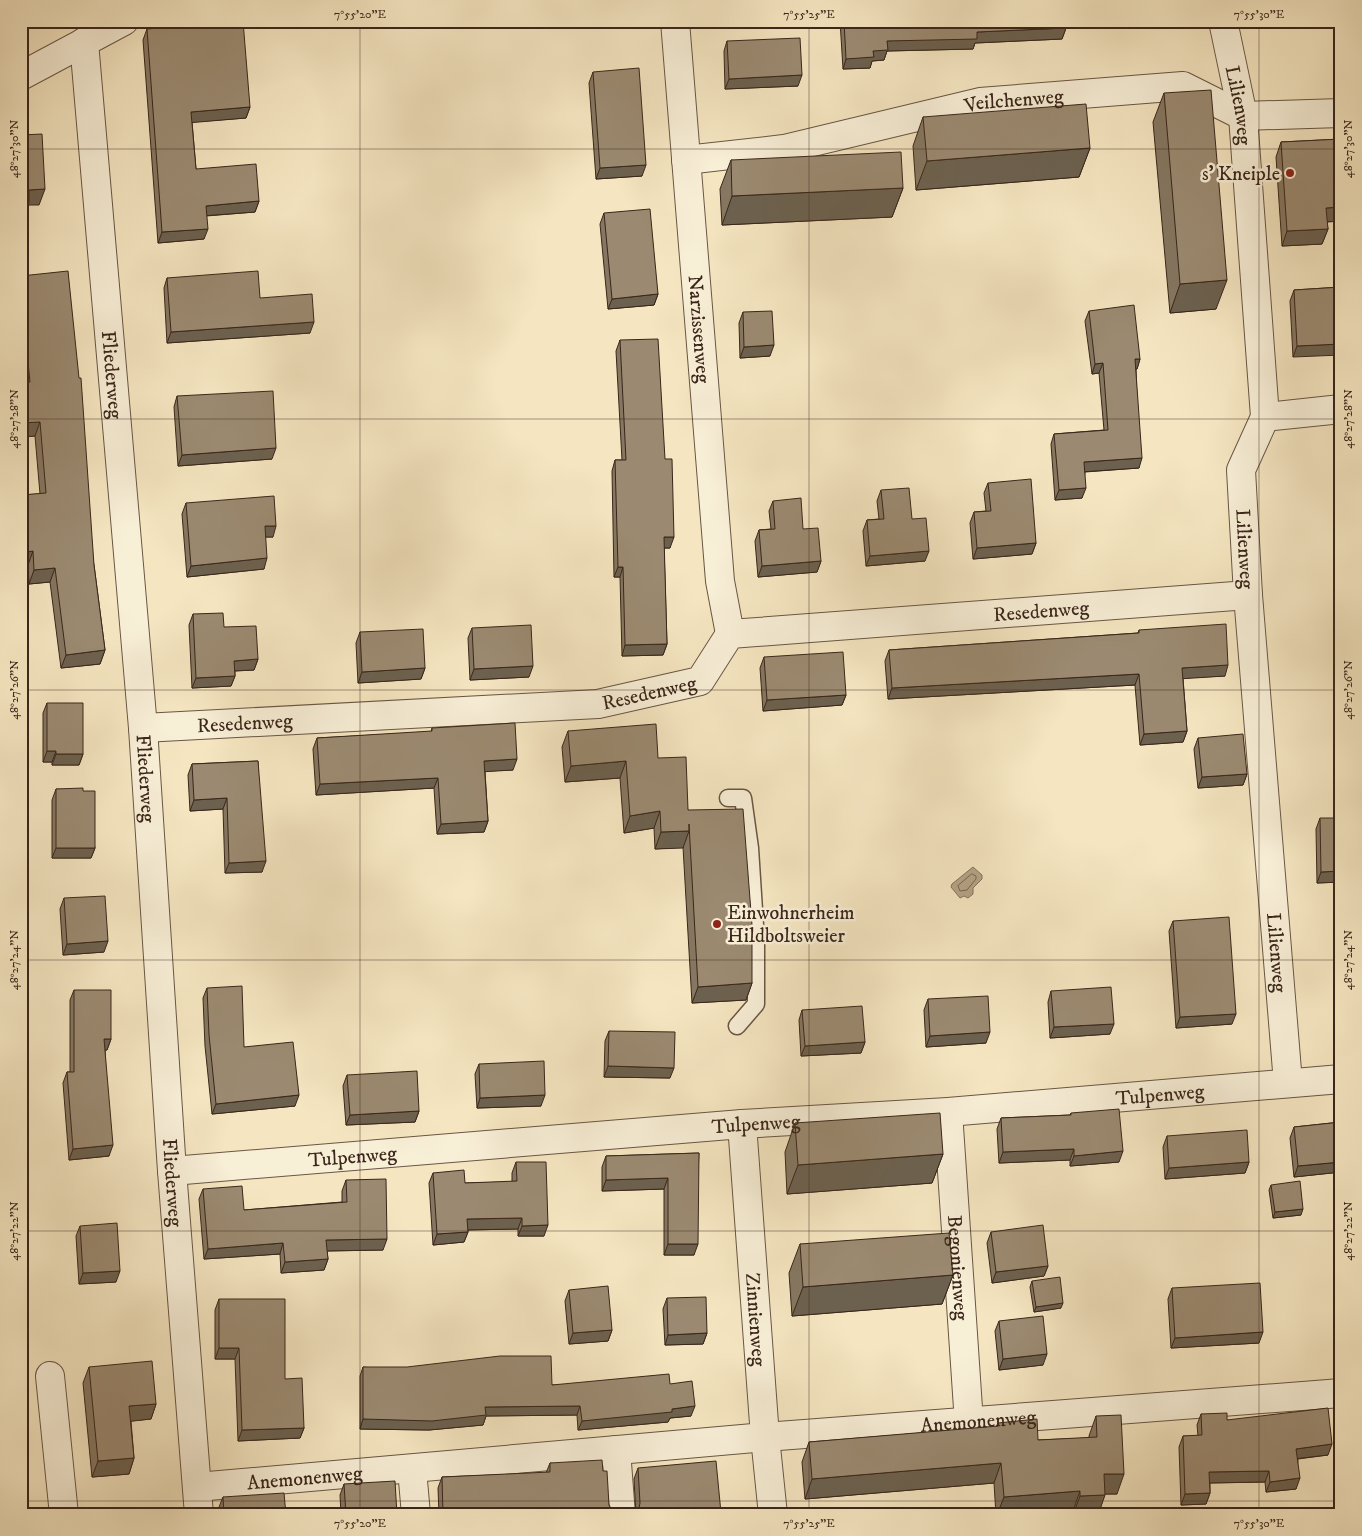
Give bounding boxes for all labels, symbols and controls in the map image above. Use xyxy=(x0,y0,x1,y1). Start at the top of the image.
text: 7°55'20"E xyxy=(334,7,386,22)
text: 7°55'25"E xyxy=(783,7,835,22)
text: 7°55'30"E xyxy=(1234,7,1285,22)
street label: Lilienweg xyxy=(1219,64,1256,146)
street label: Veilchenweg xyxy=(961,84,1065,120)
text: 48°27'30"N xyxy=(7,120,22,178)
text: 48°27'30"N xyxy=(1341,120,1356,178)
place label: s' Kneiple xyxy=(1202,162,1280,187)
marker: s' Kneiple xyxy=(1284,167,1296,179)
street label: Narzissenweg xyxy=(681,274,715,384)
street label: Fliederweg xyxy=(95,330,127,420)
text: 48°27'28"N xyxy=(7,389,22,449)
text: 48°27'28"N xyxy=(1341,389,1356,449)
street label: Lilienweg xyxy=(1229,508,1259,590)
street label: Resedenweg xyxy=(993,596,1090,628)
text: 48°27'26"N xyxy=(7,660,22,720)
text: 48°27'26"N xyxy=(1341,660,1356,720)
street label: Resedenweg xyxy=(600,671,699,717)
street label: Resedenweg xyxy=(196,709,294,739)
street label: Fliederweg xyxy=(129,734,160,824)
place label: Einwohnerheim Hildboltsweier xyxy=(727,901,854,949)
street label: Lilienweg xyxy=(1260,912,1292,994)
marker: Einwohnerheim Hildboltsweier xyxy=(711,918,723,930)
text: 48°27'24"N xyxy=(7,930,22,990)
text: 48°27'24"N xyxy=(1341,930,1356,990)
street label: Tulpenweg xyxy=(1115,1080,1206,1112)
street label: Tulpenweg xyxy=(711,1110,801,1140)
street label: Fliederweg xyxy=(156,1138,187,1228)
street label: Tulpenweg xyxy=(307,1141,398,1174)
text: 48°27'22"N xyxy=(7,1201,22,1261)
text: 48°27'22"N xyxy=(1341,1201,1356,1261)
street label: Begonienweg xyxy=(941,1214,973,1321)
street label: Zinnienweg xyxy=(739,1272,771,1367)
street label: Anemonenweg xyxy=(920,1405,1037,1439)
street label: Anemonenweg xyxy=(246,1461,364,1497)
text: 7°55'20"E xyxy=(334,1516,386,1531)
text: 7°55'25"E xyxy=(783,1516,835,1531)
text: 7°55'30"E xyxy=(1234,1516,1285,1531)

